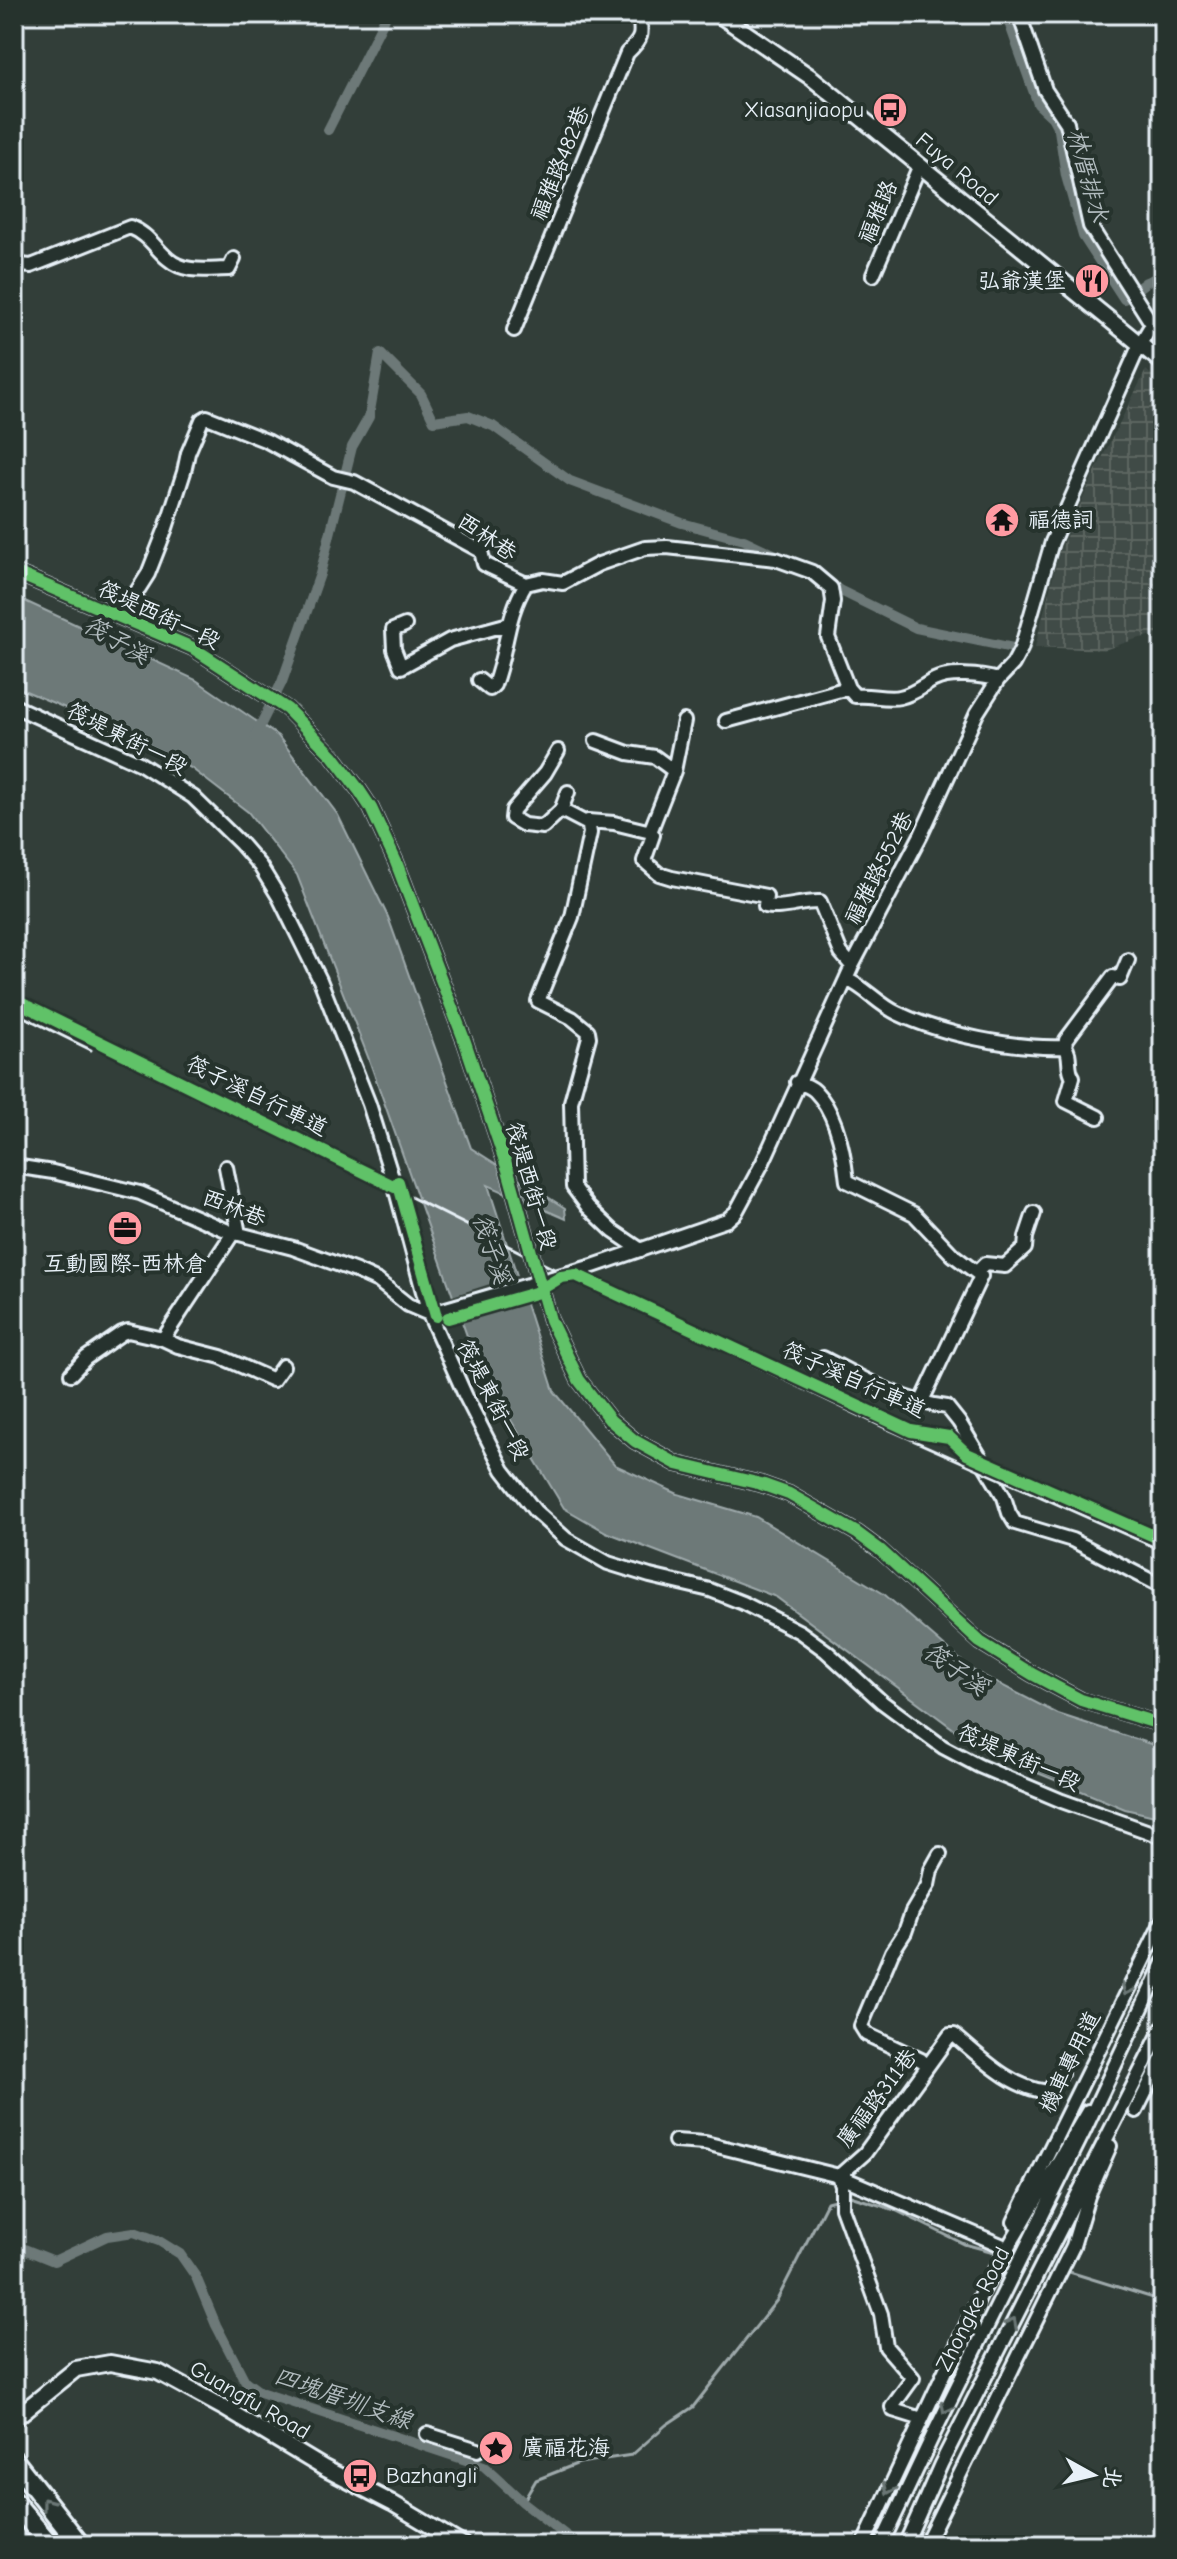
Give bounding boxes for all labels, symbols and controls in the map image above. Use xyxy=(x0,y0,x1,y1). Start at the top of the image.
bus stop icon: Xiasanjiaopu xyxy=(871,91,909,129)
place label: Xiasanjiaopu xyxy=(744,97,864,123)
street label: 福雅路482巷 xyxy=(525,102,595,224)
water label: 林厝排水 xyxy=(1062,125,1114,226)
street label: Fuya Road xyxy=(910,127,1004,211)
street label: 福雅路 xyxy=(853,177,903,247)
restaurant icon: 弘爺漢堡 xyxy=(1073,262,1111,300)
place label: 弘爺漢堡 xyxy=(978,268,1066,294)
temple icon: 福德詞 xyxy=(983,501,1021,539)
place label: 福德詞 xyxy=(1028,507,1094,533)
street label: 西林巷 xyxy=(452,508,522,566)
street label: 筏堤西街一段 xyxy=(94,575,224,655)
water label: 筏子溪 xyxy=(79,610,157,671)
street label: 筏堤東街一段 xyxy=(62,697,192,781)
street label: 福雅路552巷 xyxy=(839,807,919,929)
street label: 筏子溪自行車道 xyxy=(182,1051,332,1141)
street label: 筏堤西街一段 xyxy=(500,1119,562,1253)
street label: 西林巷 xyxy=(199,1184,269,1232)
office icon: 互動國際-西林倉 xyxy=(106,1209,144,1247)
water label: 筏子溪 xyxy=(467,1210,518,1289)
place label: 互動國際-西林倉 xyxy=(44,1251,206,1277)
street label: 筏堤東街一段 xyxy=(451,1335,535,1465)
street label: 筏子溪自行車道 xyxy=(778,1337,930,1423)
water label: 筏子溪 xyxy=(918,1637,995,1702)
street label: 筏堤東街一段 xyxy=(953,1719,1085,1797)
one-way arrow xyxy=(1122,1981,1137,1996)
street label: 機車專用道 xyxy=(1034,2007,1106,2117)
street label: 廣福路311巷 xyxy=(832,2044,922,2152)
street label: Zhongke Road xyxy=(931,2242,1015,2376)
one-way arrow xyxy=(1002,2317,1017,2332)
street label: Guangfu Road xyxy=(185,2355,315,2445)
water label: 四塊厝圳支線 xyxy=(270,2361,418,2435)
one-way arrow xyxy=(940,2400,956,2415)
place icon: 廣福花海 xyxy=(477,2429,515,2467)
place label: 廣福花海 xyxy=(522,2435,610,2461)
north arrow xyxy=(1053,2435,1133,2515)
bus stop icon: Bazhangli xyxy=(341,2457,379,2495)
place label: Bazhangli xyxy=(386,2463,477,2489)
text: 北 xyxy=(1097,2465,1126,2490)
one-way arrow xyxy=(883,2481,899,2496)
one-way arrow xyxy=(42,2498,57,2512)

